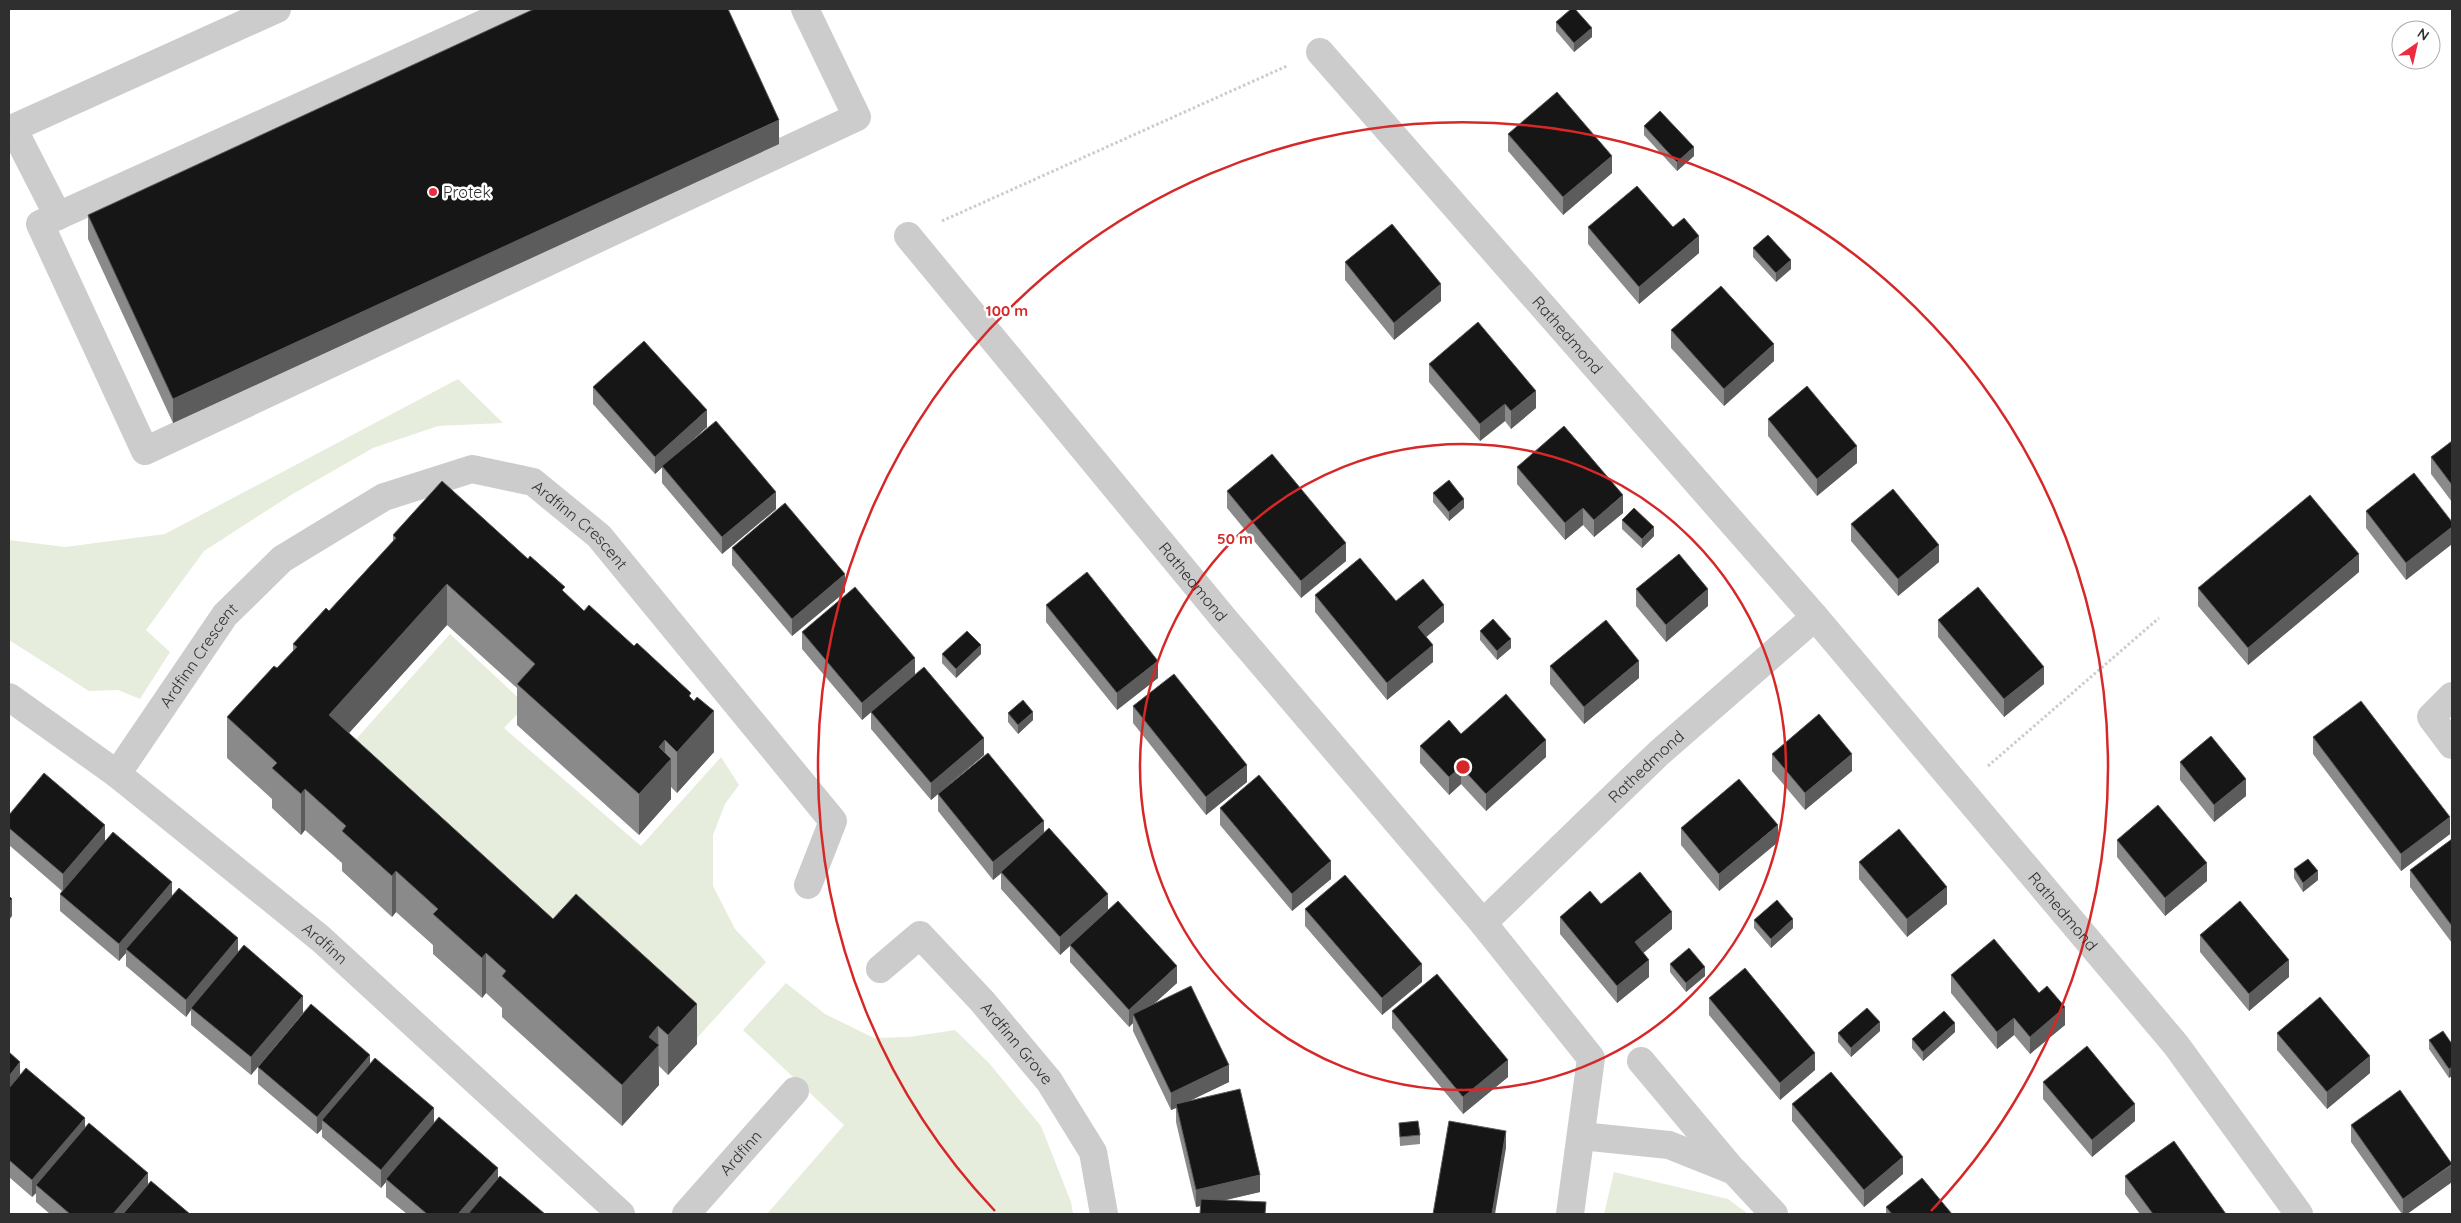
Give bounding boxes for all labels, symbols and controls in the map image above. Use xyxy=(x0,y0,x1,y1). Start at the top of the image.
north arrow xyxy=(2391,20,2441,70)
text: N xyxy=(2414,24,2433,45)
place label: Protek xyxy=(443,182,491,202)
marker: Protek xyxy=(427,186,439,198)
street label: Rathedmond xyxy=(1528,292,1607,378)
text: 100 m xyxy=(986,301,1028,320)
street label: Ardfinn Crescent xyxy=(529,476,632,573)
text: 50 m xyxy=(1217,529,1253,548)
street label: Rathedmond xyxy=(1155,538,1232,625)
street label: Ardfinn Crescent xyxy=(155,599,241,711)
street label: Rathedmond xyxy=(1604,726,1688,807)
centre of rings xyxy=(1454,758,1472,776)
street label: Rathedmond xyxy=(2024,868,2102,955)
street label: Ardfinn xyxy=(299,918,352,969)
street label: Ardfinn Grove xyxy=(977,998,1058,1089)
street label: Ardfinn xyxy=(715,1126,766,1179)

